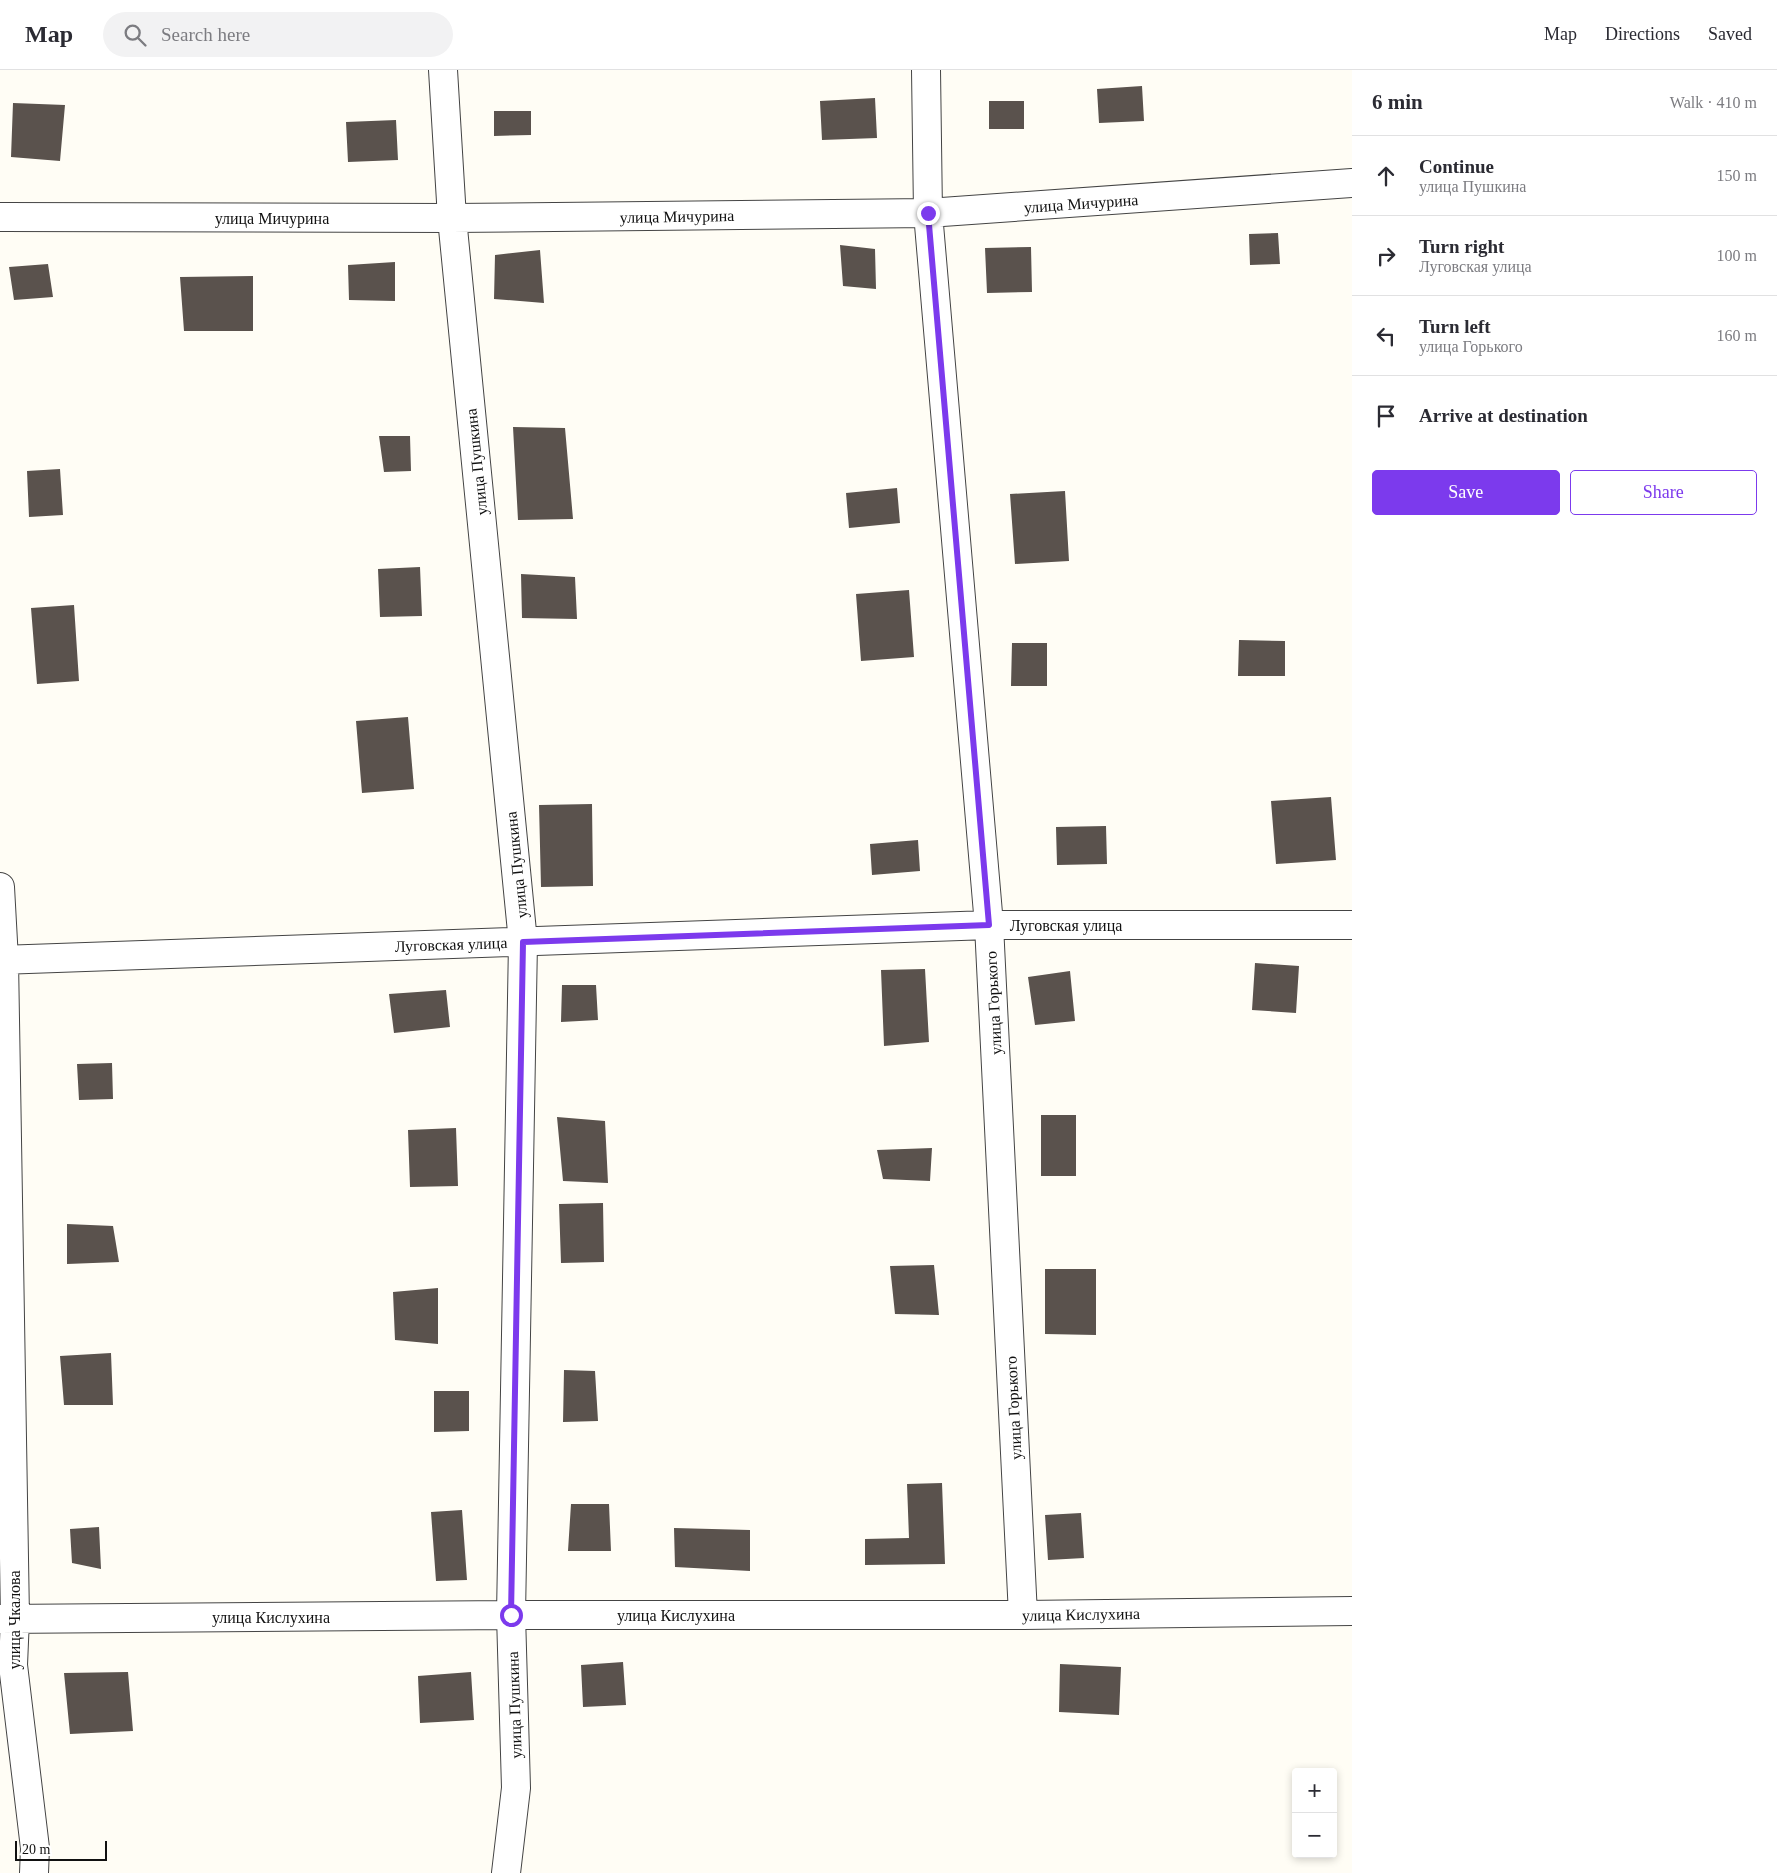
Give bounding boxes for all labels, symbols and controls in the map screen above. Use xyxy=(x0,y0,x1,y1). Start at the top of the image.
search box xyxy=(103,12,453,57)
text: Map xyxy=(25,21,73,47)
icon: search xyxy=(121,21,149,49)
text: Search here xyxy=(161,24,250,45)
text: Map xyxy=(1544,24,1577,44)
text: Directions xyxy=(1605,24,1680,44)
text: Saved xyxy=(1708,24,1752,44)
text: 6 min xyxy=(1372,90,1423,114)
text: Walk · 410 m xyxy=(1670,94,1757,111)
text: Continue xyxy=(1419,156,1494,177)
icon: ahead xyxy=(1372,162,1400,190)
text: 150 m xyxy=(1717,167,1757,184)
text: улица Пушкина xyxy=(1419,178,1526,195)
street label: улица Мичурина xyxy=(1023,191,1139,217)
route end xyxy=(917,202,940,225)
street label: улица Мичурина xyxy=(620,207,734,227)
street label: улица Мичурина xyxy=(215,210,329,228)
text: Turn right xyxy=(1419,236,1504,257)
icon: right xyxy=(1372,242,1400,270)
text: 100 m xyxy=(1717,247,1757,264)
text: Луговская улица xyxy=(1419,258,1532,275)
text: Turn left xyxy=(1419,316,1491,337)
icon: left xyxy=(1372,322,1400,350)
text: 160 m xyxy=(1717,327,1757,344)
text: улица Горького xyxy=(1419,338,1523,355)
icon: arrive xyxy=(1372,402,1400,430)
text: Arrive at destination xyxy=(1419,405,1588,426)
street label: улица Пушкина xyxy=(462,408,492,516)
button: Save xyxy=(1372,470,1560,515)
button: Share xyxy=(1570,470,1757,515)
street label: улица Пушкина xyxy=(502,811,532,919)
street label: Луговская улица xyxy=(1010,917,1122,935)
street label: Луговская улица xyxy=(394,934,508,956)
street label: улица Горького xyxy=(982,951,1006,1055)
street label: улица Горького xyxy=(1002,1356,1026,1460)
street label: улица Чкалова xyxy=(6,1570,24,1670)
route start xyxy=(500,1604,523,1627)
street label: улица Кислухина xyxy=(1022,1605,1140,1625)
street label: улица Кислухина xyxy=(617,1607,735,1625)
street label: улица Кислухина xyxy=(212,1609,330,1627)
street label: улица Пушкина xyxy=(504,1651,526,1759)
map controls xyxy=(1292,1768,1337,1858)
button: + xyxy=(1292,1768,1337,1813)
button: − xyxy=(1292,1813,1337,1858)
scale bar xyxy=(15,1838,108,1861)
text: 20 m xyxy=(22,1842,50,1857)

